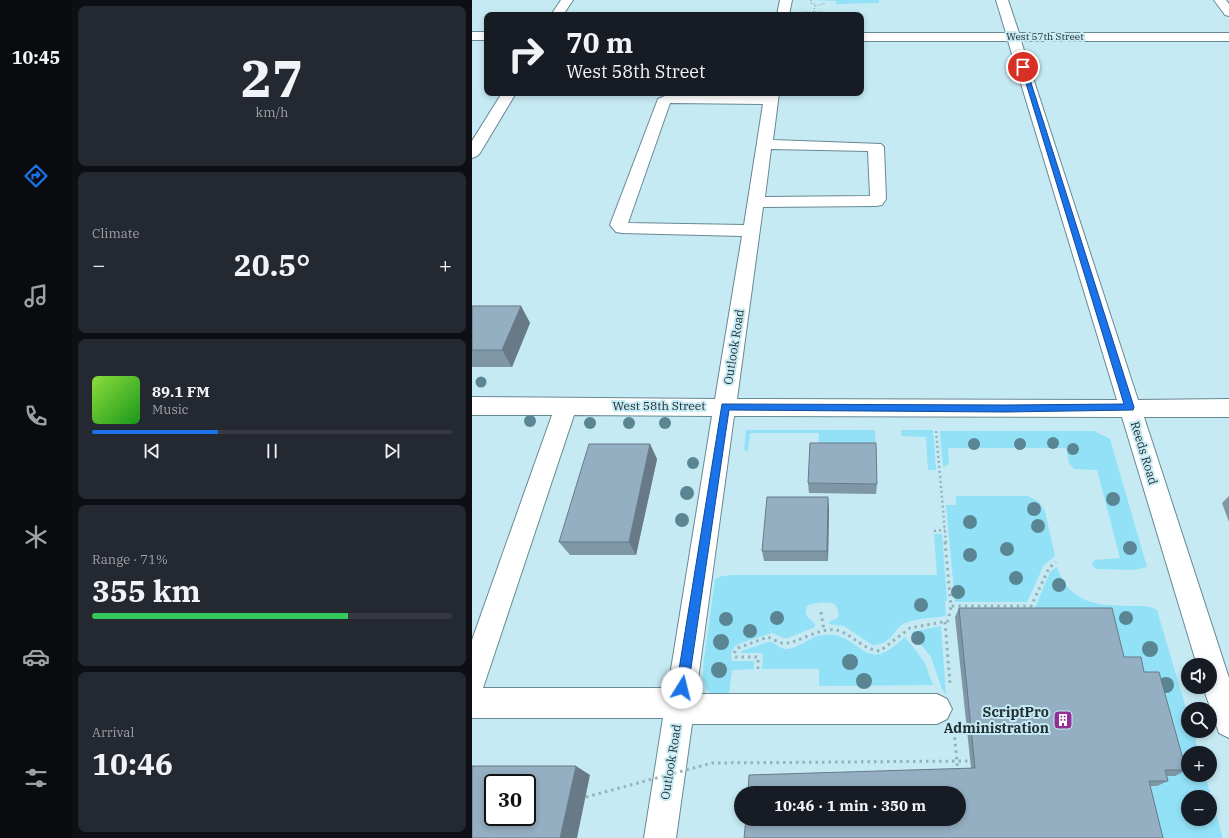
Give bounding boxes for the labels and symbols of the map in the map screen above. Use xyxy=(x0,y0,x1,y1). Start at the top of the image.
street label: West 57th Street xyxy=(1006,30,1084,43)
pin xyxy=(1006,50,1040,84)
street label: Outlook Road xyxy=(720,308,747,386)
street label: West 58th Street xyxy=(613,398,705,413)
street label: Reeds Road xyxy=(1128,419,1161,486)
position arrow xyxy=(661,667,703,709)
place label: ScriptPro Administration xyxy=(944,703,1049,737)
building icon: ScriptPro Administration xyxy=(1052,709,1074,731)
street label: Outlook Road xyxy=(657,723,684,801)
speed limit sign: 30 xyxy=(484,774,536,826)

